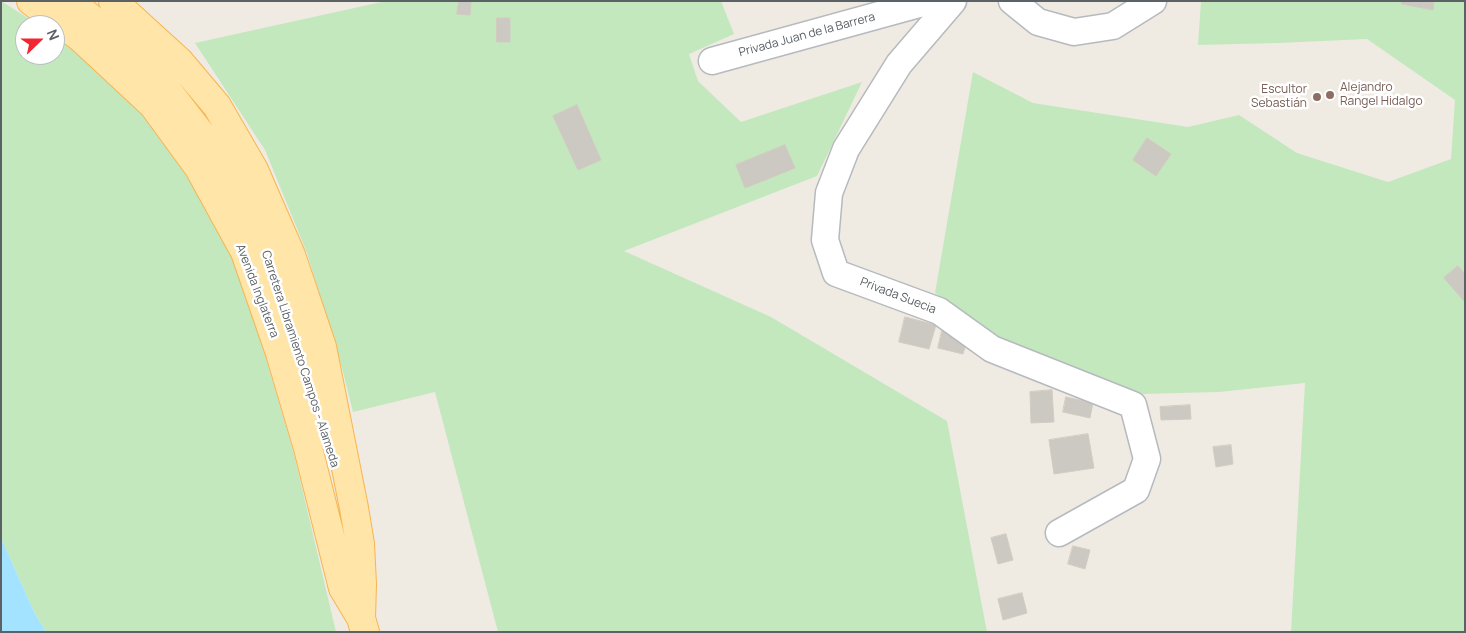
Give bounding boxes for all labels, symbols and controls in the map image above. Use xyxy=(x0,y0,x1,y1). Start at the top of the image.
street label: Privada Juan de la Barrera xyxy=(737,10,877,60)
north arrow xyxy=(15,15,65,65)
text: N xyxy=(43,26,64,43)
place label: Alejandro Rangel Hidalgo xyxy=(1340,81,1422,109)
place label: Escultor Sebastián xyxy=(1251,83,1307,111)
marker: Alejandro Rangel Hidalgo xyxy=(1324,89,1336,101)
marker: Escultor Sebastián xyxy=(1311,91,1323,103)
street label: Avenida Inglaterra xyxy=(233,242,281,340)
street label: Carretera Libramiento Campos - Alameda xyxy=(258,249,342,469)
street label: Privada Suecia xyxy=(858,275,938,317)

